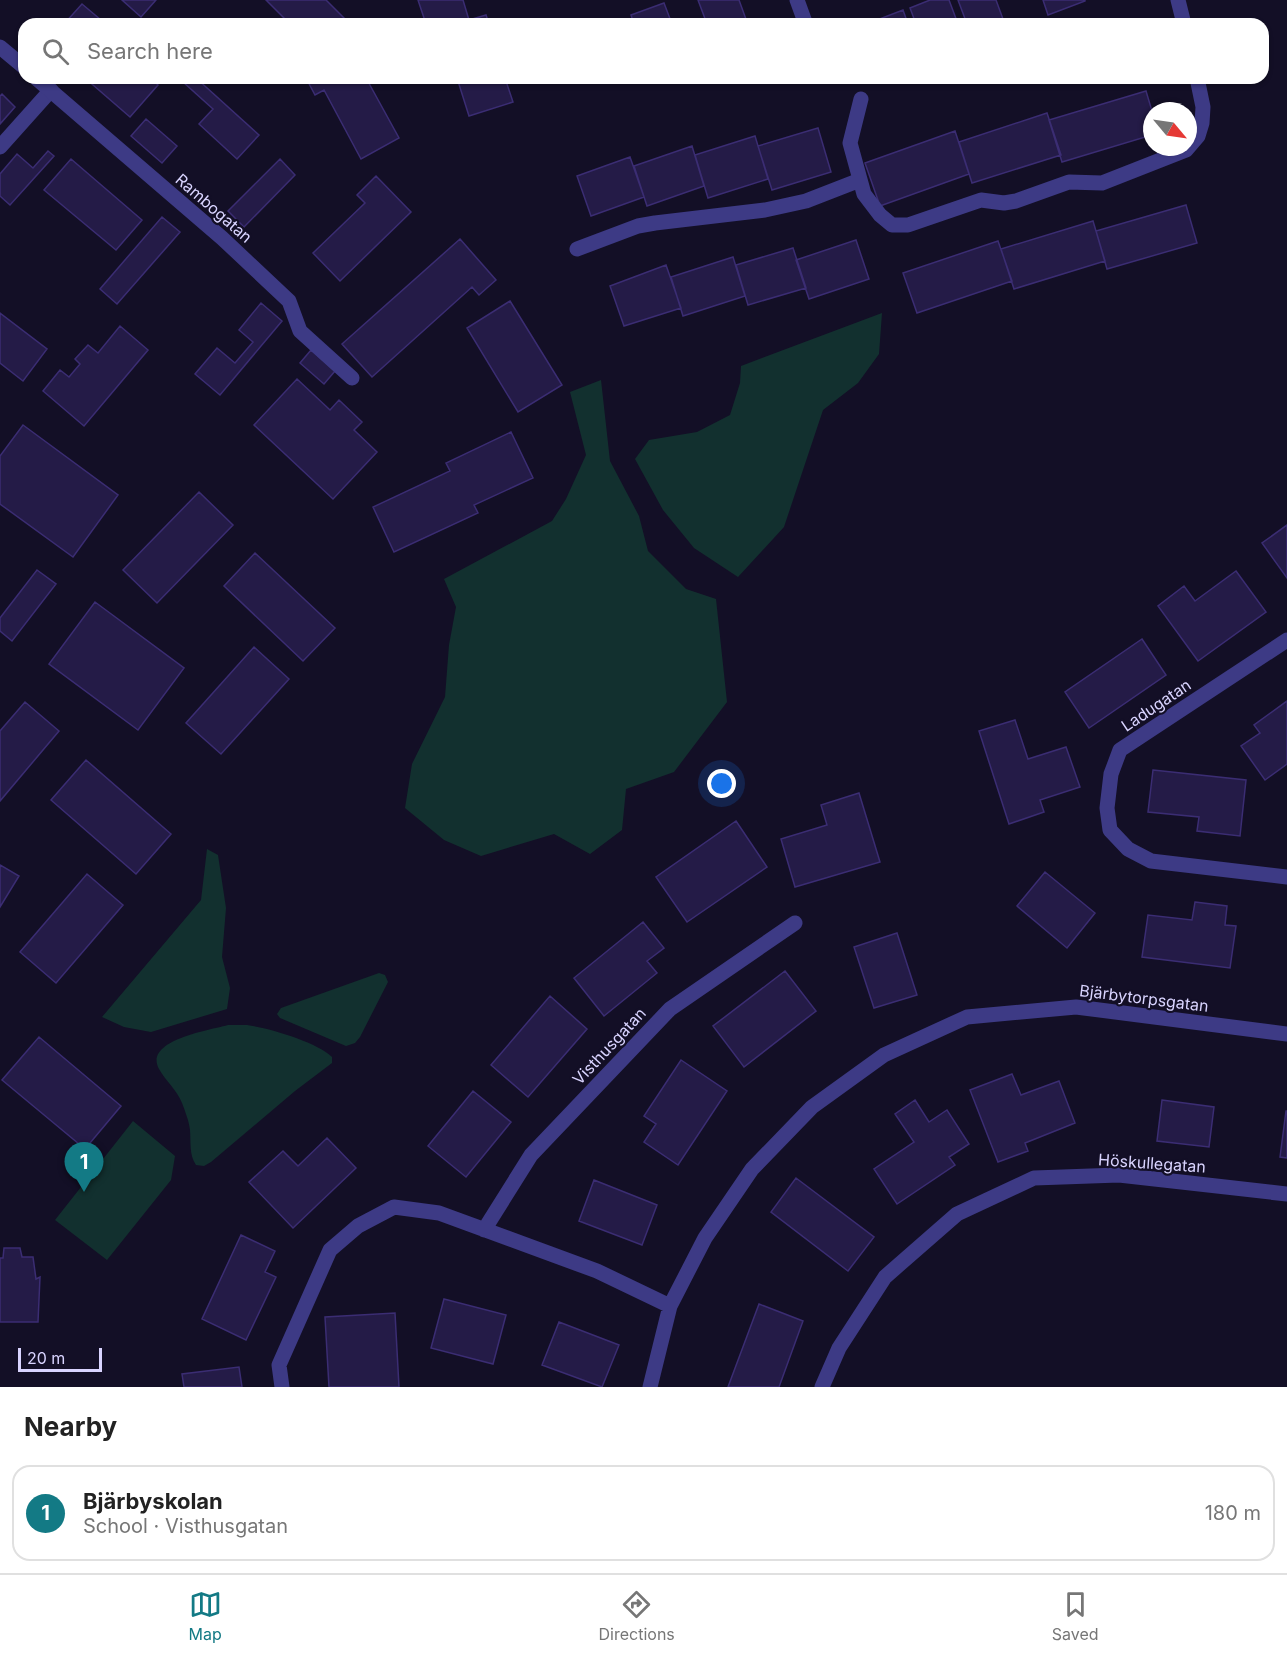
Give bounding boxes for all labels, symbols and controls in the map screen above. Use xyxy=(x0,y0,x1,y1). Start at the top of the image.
search box xyxy=(18,18,1269,84)
icon: search xyxy=(39,35,72,68)
text: Search here xyxy=(87,38,213,64)
north arrow xyxy=(1143,102,1197,156)
street label: Rambogatan xyxy=(172,169,256,247)
street label: Ladugatan xyxy=(1117,674,1195,736)
your location xyxy=(707,769,736,798)
street label: Bjärbytorpsgatan xyxy=(1078,980,1210,1016)
street label: Visthusgatan xyxy=(568,1003,650,1089)
pin: 1 xyxy=(64,1142,104,1192)
street label: Höskullegatan xyxy=(1098,1149,1206,1177)
scale bar xyxy=(18,1345,102,1372)
text: 20 m xyxy=(27,1348,65,1368)
text: Nearby xyxy=(24,1411,117,1442)
text: Bjärbyskolan xyxy=(83,1488,223,1514)
text: 1 xyxy=(41,1501,50,1525)
text: 180 m xyxy=(1205,1501,1261,1525)
text: School · Visthusgatan xyxy=(83,1514,288,1538)
tab: Map xyxy=(188,1588,222,1644)
tab: Directions xyxy=(599,1588,675,1644)
tab: Saved xyxy=(1052,1588,1099,1644)

